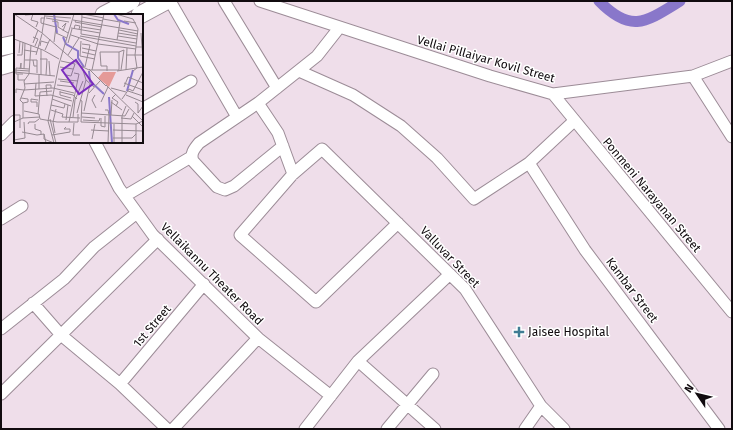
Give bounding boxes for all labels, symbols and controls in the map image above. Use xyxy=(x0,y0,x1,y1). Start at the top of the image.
inset map xyxy=(14,14,143,143)
street label: Vellai Pillaiyar Kovil Street xyxy=(415,33,557,86)
street label: Ponmeni Narayanan Street xyxy=(600,135,704,256)
street label: Vellaikannu Theater Road xyxy=(158,220,266,328)
street label: Valluvar Street xyxy=(417,224,483,291)
street label: Kambar Street xyxy=(603,255,661,326)
street label: 1st Street xyxy=(130,302,174,350)
place label: Jaisee Hospital xyxy=(528,325,609,339)
marker: Jaisee Hospital xyxy=(513,326,525,338)
north arrow xyxy=(677,374,717,414)
text: N xyxy=(682,382,697,395)

